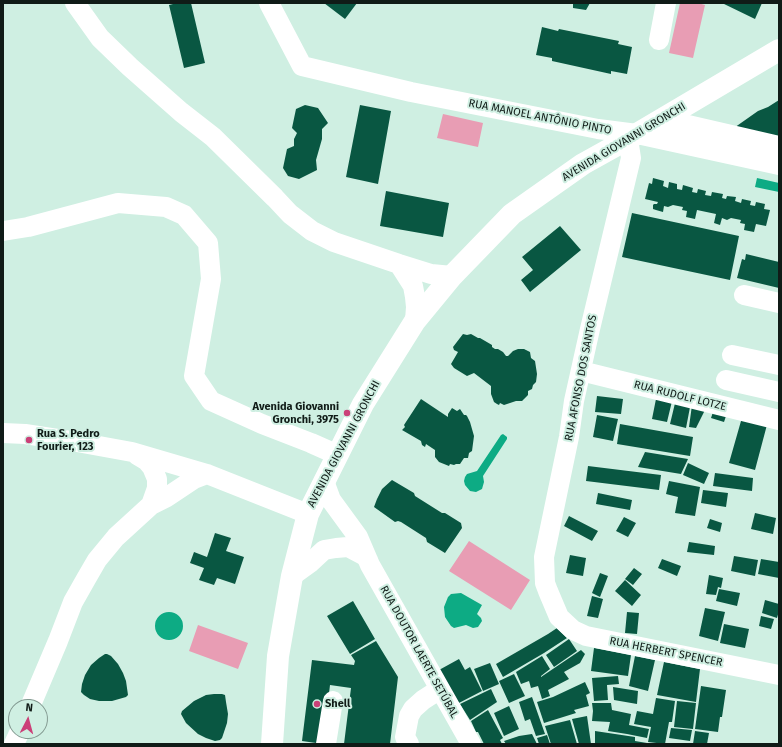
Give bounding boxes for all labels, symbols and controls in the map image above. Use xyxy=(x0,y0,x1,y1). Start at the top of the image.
street label: RUA MANOEL ANTÔNIO PINTO xyxy=(467,97,613,137)
street label: AVENIDA GIOVANNI GRONCHI xyxy=(560,100,688,184)
street label: RUA AFONSO DOS SANTOS xyxy=(562,314,600,442)
street label: AVENIDA GIOVANNI GRONCHI xyxy=(305,378,383,510)
street label: RUA RUDOLF LOTZE xyxy=(632,378,728,414)
place label: Avenida Giovanni Gronchi, 3975 xyxy=(252,400,339,426)
marker: Avenida Giovanni Gronchi, 3975 xyxy=(342,408,352,418)
place label: Rua S. Pedro Fourier, 123 xyxy=(37,427,100,453)
marker: Rua S. Pedro Fourier, 123 xyxy=(24,435,34,445)
street label: RUA DOUTOR LAERTE SETÚBAL xyxy=(377,584,461,720)
street label: RUA HERBERT SPENCER xyxy=(608,635,724,669)
place label: Shell xyxy=(325,697,350,711)
north arrow xyxy=(8,699,48,739)
marker: Shell xyxy=(312,699,322,709)
text: N xyxy=(25,701,34,714)

